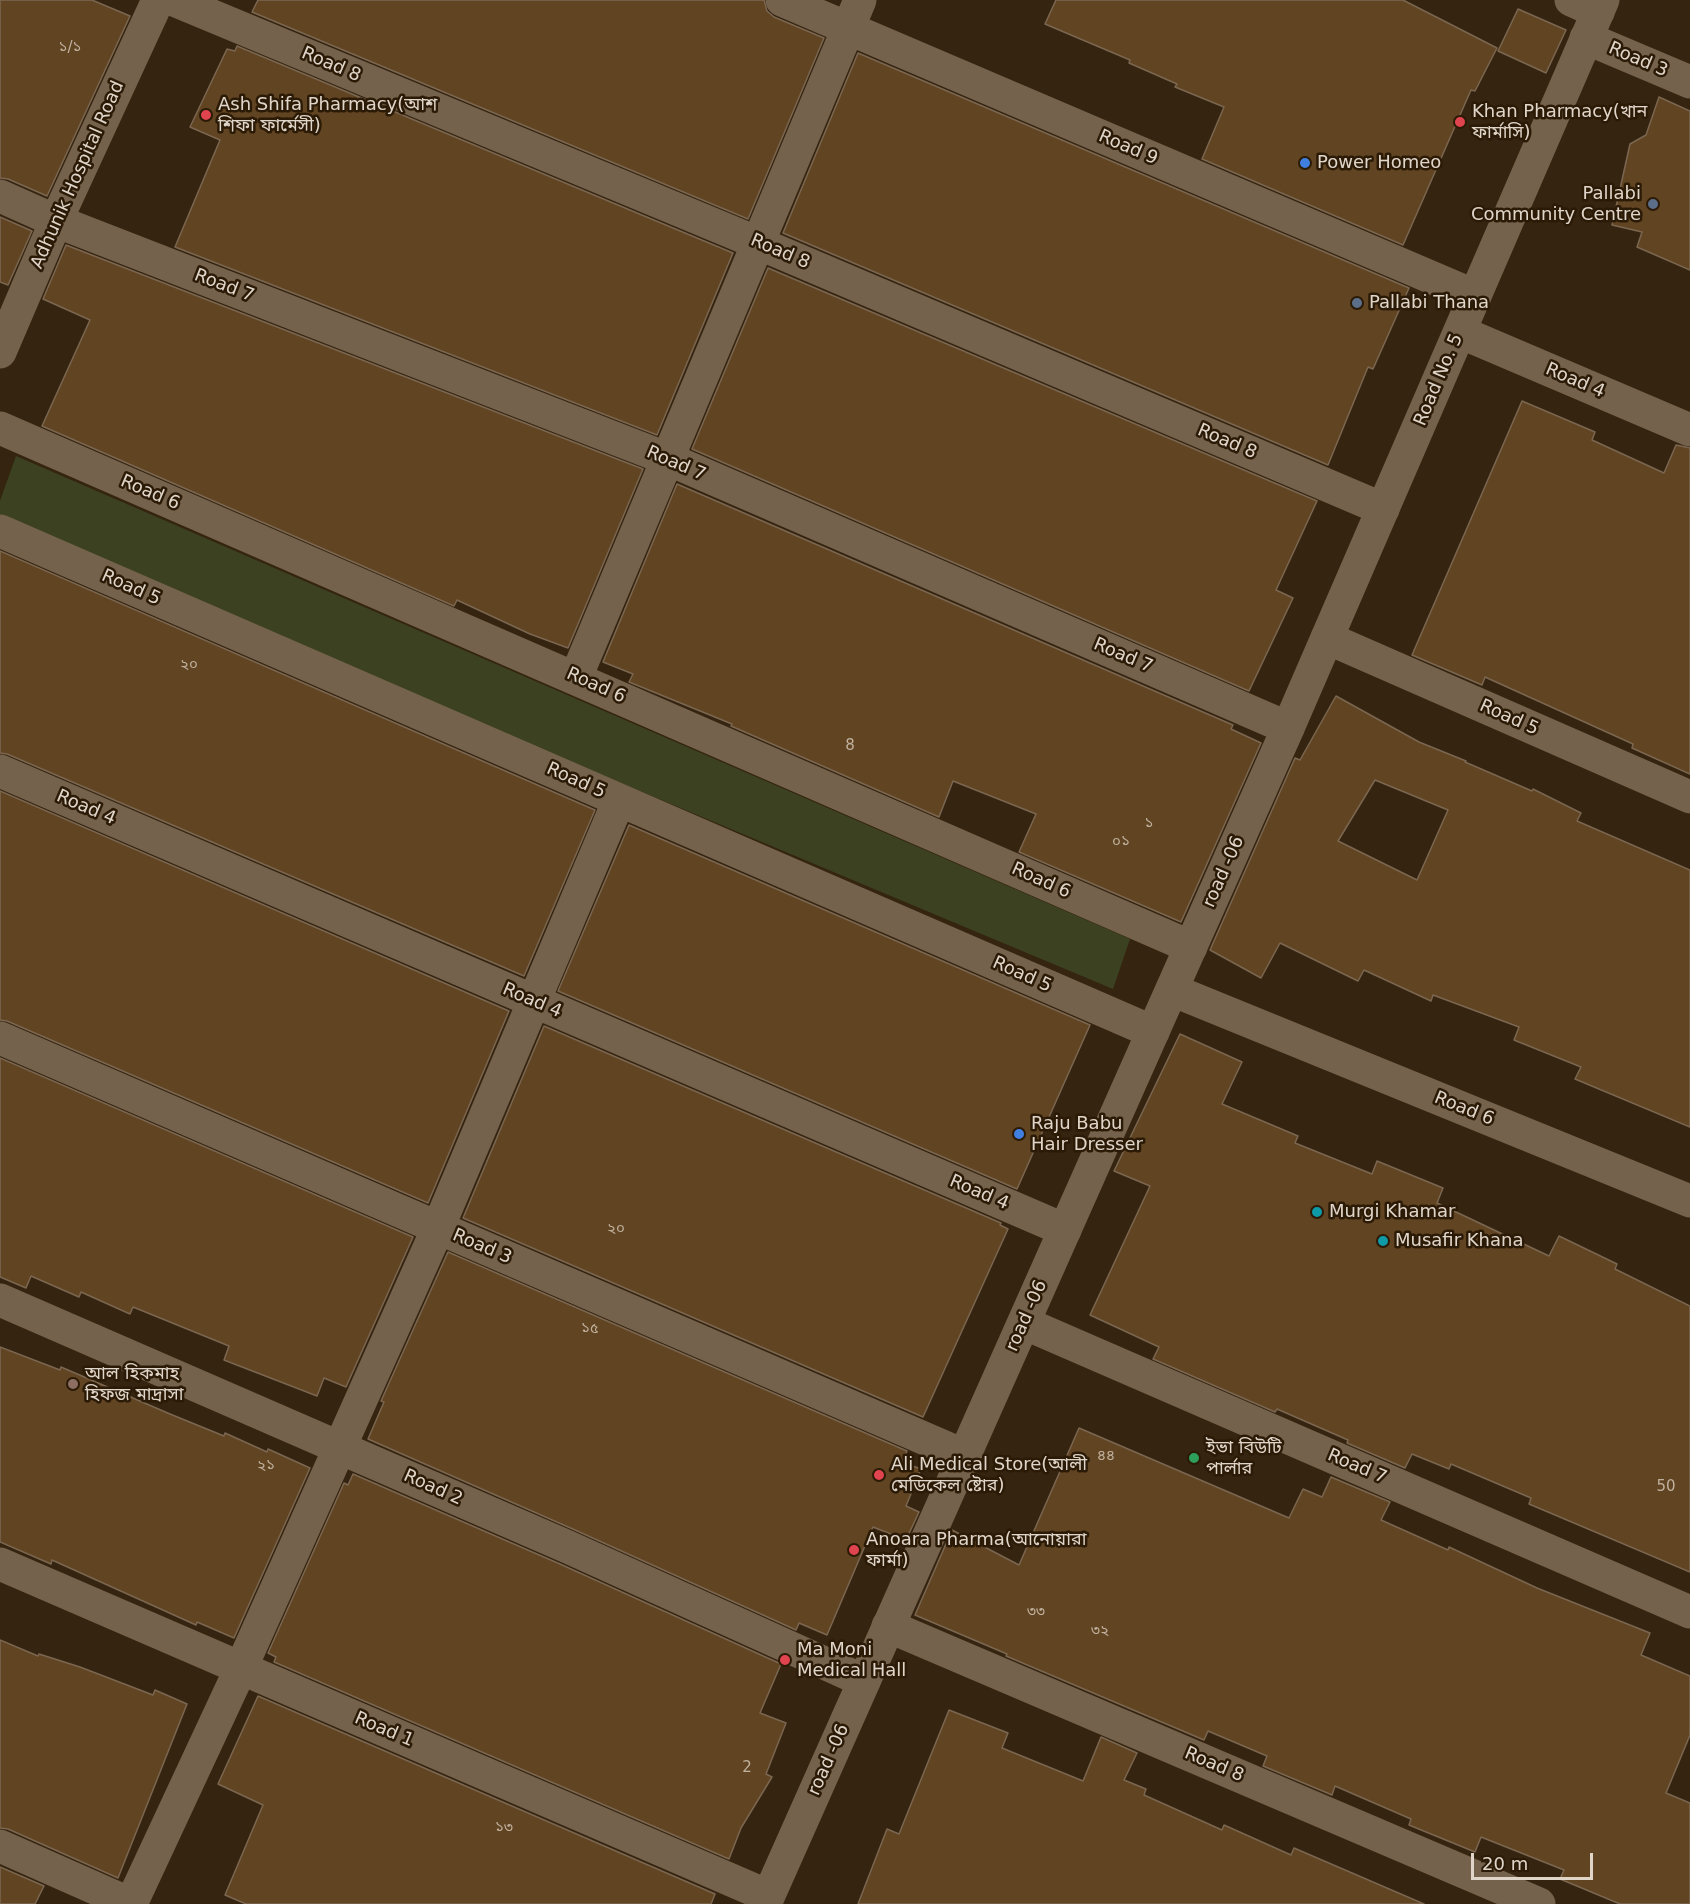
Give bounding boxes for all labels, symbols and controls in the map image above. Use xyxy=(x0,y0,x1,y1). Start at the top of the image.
street label: Road 3 xyxy=(1605,38,1671,82)
house number: ১/১ xyxy=(59,39,81,57)
street label: Road 8 xyxy=(298,43,364,87)
street label: Adhunik Hospital Road xyxy=(27,78,129,272)
place label: Ash Shifa Pharmacy(আশ শিফা ফার্মেসী) xyxy=(218,94,437,136)
place label: Khan Pharmacy(খান ফার্মাসি) xyxy=(1472,101,1647,144)
marker: Ash Shifa Pharmacy(আশ শিফা ফার্মেসী) xyxy=(199,108,213,122)
marker: Khan Pharmacy(খান ফার্মাসি) xyxy=(1453,115,1467,129)
street label: Road 9 xyxy=(1095,126,1161,170)
place label: Power Homeo xyxy=(1317,152,1441,174)
marker: Power Homeo xyxy=(1298,156,1312,170)
place label: Pallabi Community Centre xyxy=(1471,183,1641,226)
marker: Pallabi Community Centre xyxy=(1646,197,1660,211)
street label: Road 8 xyxy=(747,230,813,274)
street label: Road 7 xyxy=(191,265,257,307)
place label: Pallabi Thana xyxy=(1369,292,1489,314)
marker: Pallabi Thana xyxy=(1350,296,1364,310)
street label: Road No. 5 xyxy=(1410,331,1468,429)
street label: Road 4 xyxy=(1542,359,1608,403)
street label: Road 8 xyxy=(1194,420,1260,464)
street label: Road 7 xyxy=(643,442,709,486)
street label: Road 6 xyxy=(117,471,183,515)
street label: Road 5 xyxy=(98,565,164,611)
street label: Road 7 xyxy=(1090,634,1156,678)
house number: ২০ xyxy=(180,656,198,674)
street label: Road 6 xyxy=(563,663,629,709)
street label: Road 5 xyxy=(1476,695,1542,741)
house number: 8 xyxy=(845,737,855,755)
street label: Road 5 xyxy=(543,758,609,804)
street label: Road 4 xyxy=(53,786,119,830)
house number: ১ xyxy=(1145,815,1153,833)
house number: ০১ xyxy=(1112,833,1130,851)
street label: road -06 xyxy=(1199,833,1249,911)
street label: Road 6 xyxy=(1008,858,1074,904)
street label: Road 5 xyxy=(989,952,1055,998)
street label: Road 4 xyxy=(499,979,565,1023)
street label: Road 6 xyxy=(1431,1087,1497,1131)
place label: Raju Babu Hair Dresser xyxy=(1031,1113,1143,1156)
marker: Raju Babu Hair Dresser xyxy=(1012,1127,1026,1141)
street label: Road 4 xyxy=(946,1171,1012,1215)
place label: Murgi Khamar xyxy=(1329,1201,1455,1223)
marker: Murgi Khamar xyxy=(1310,1205,1324,1219)
house number: ২০ xyxy=(607,1220,625,1238)
street label: Road 3 xyxy=(449,1225,515,1269)
place label: Musafir Khana xyxy=(1395,1230,1523,1252)
marker: Musafir Khana xyxy=(1376,1234,1390,1248)
street label: road -06 xyxy=(1002,1277,1052,1355)
house number: ১৫ xyxy=(581,1320,599,1338)
place label: আল হিকমাহ হিফজ মাদ্রাসা xyxy=(85,1363,183,1406)
marker: আল হিকমাহ হিফজ মাদ্রাসা xyxy=(66,1377,80,1391)
place label: ইভা বিউটি পার্লার xyxy=(1206,1437,1282,1480)
street label: Road 7 xyxy=(1324,1445,1390,1489)
house number: ৪৪ xyxy=(1097,1447,1115,1465)
marker: ইভা বিউটি পার্লার xyxy=(1187,1451,1201,1465)
place label: Ali Medical Store(আলী মেডিকেল ষ্টোর) xyxy=(891,1454,1087,1496)
house number: ২১ xyxy=(257,1457,275,1475)
street label: Road 2 xyxy=(400,1465,466,1511)
marker: Ali Medical Store(আলী মেডিকেল ষ্টোর) xyxy=(872,1468,886,1482)
house number: 50 xyxy=(1656,1478,1676,1496)
place label: Anoara Pharma(আনোয়ারা ফার্মা) xyxy=(866,1529,1086,1572)
marker: Anoara Pharma(আনোয়ারা ফার্মা) xyxy=(847,1543,861,1557)
house number: ৩৩ xyxy=(1027,1603,1045,1621)
house number: ৩২ xyxy=(1091,1622,1109,1640)
place label: Ma Moni Medical Hall xyxy=(797,1639,906,1682)
marker: Ma Moni Medical Hall xyxy=(778,1653,792,1667)
street label: Road 1 xyxy=(351,1708,417,1752)
street label: road -06 xyxy=(804,1721,854,1799)
street label: Road 8 xyxy=(1181,1743,1247,1787)
house number: 2 xyxy=(742,1759,752,1777)
house number: ১৩ xyxy=(495,1819,513,1837)
scale bar xyxy=(1474,1841,1596,1879)
text: 20 m xyxy=(1482,1853,1528,1874)

